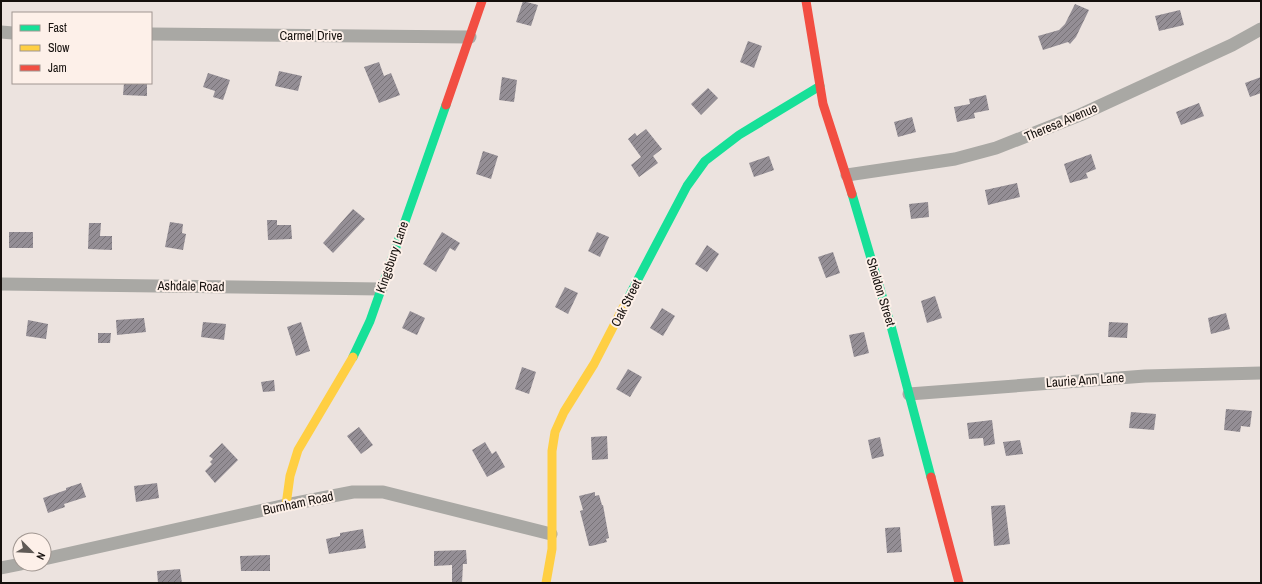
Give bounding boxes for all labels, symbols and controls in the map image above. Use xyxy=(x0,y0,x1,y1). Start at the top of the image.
legend xyxy=(12,12,152,84)
text: Fast xyxy=(48,20,67,36)
street label: Carmel Drive xyxy=(280,27,342,44)
text: Slow xyxy=(48,40,70,56)
text: Jam xyxy=(48,60,67,76)
street label: Theresa Avenue xyxy=(1022,99,1100,145)
street label: Kingsbury Lane xyxy=(372,219,412,295)
street label: Sheldon Street xyxy=(863,256,899,328)
street label: Oak Street xyxy=(607,276,645,330)
street label: Ashdale Road xyxy=(156,277,225,295)
street label: Laurie Ann Lane xyxy=(1045,369,1125,391)
street label: Burnham Road xyxy=(261,487,335,519)
north arrow xyxy=(12,532,52,572)
text: N xyxy=(33,550,49,562)

